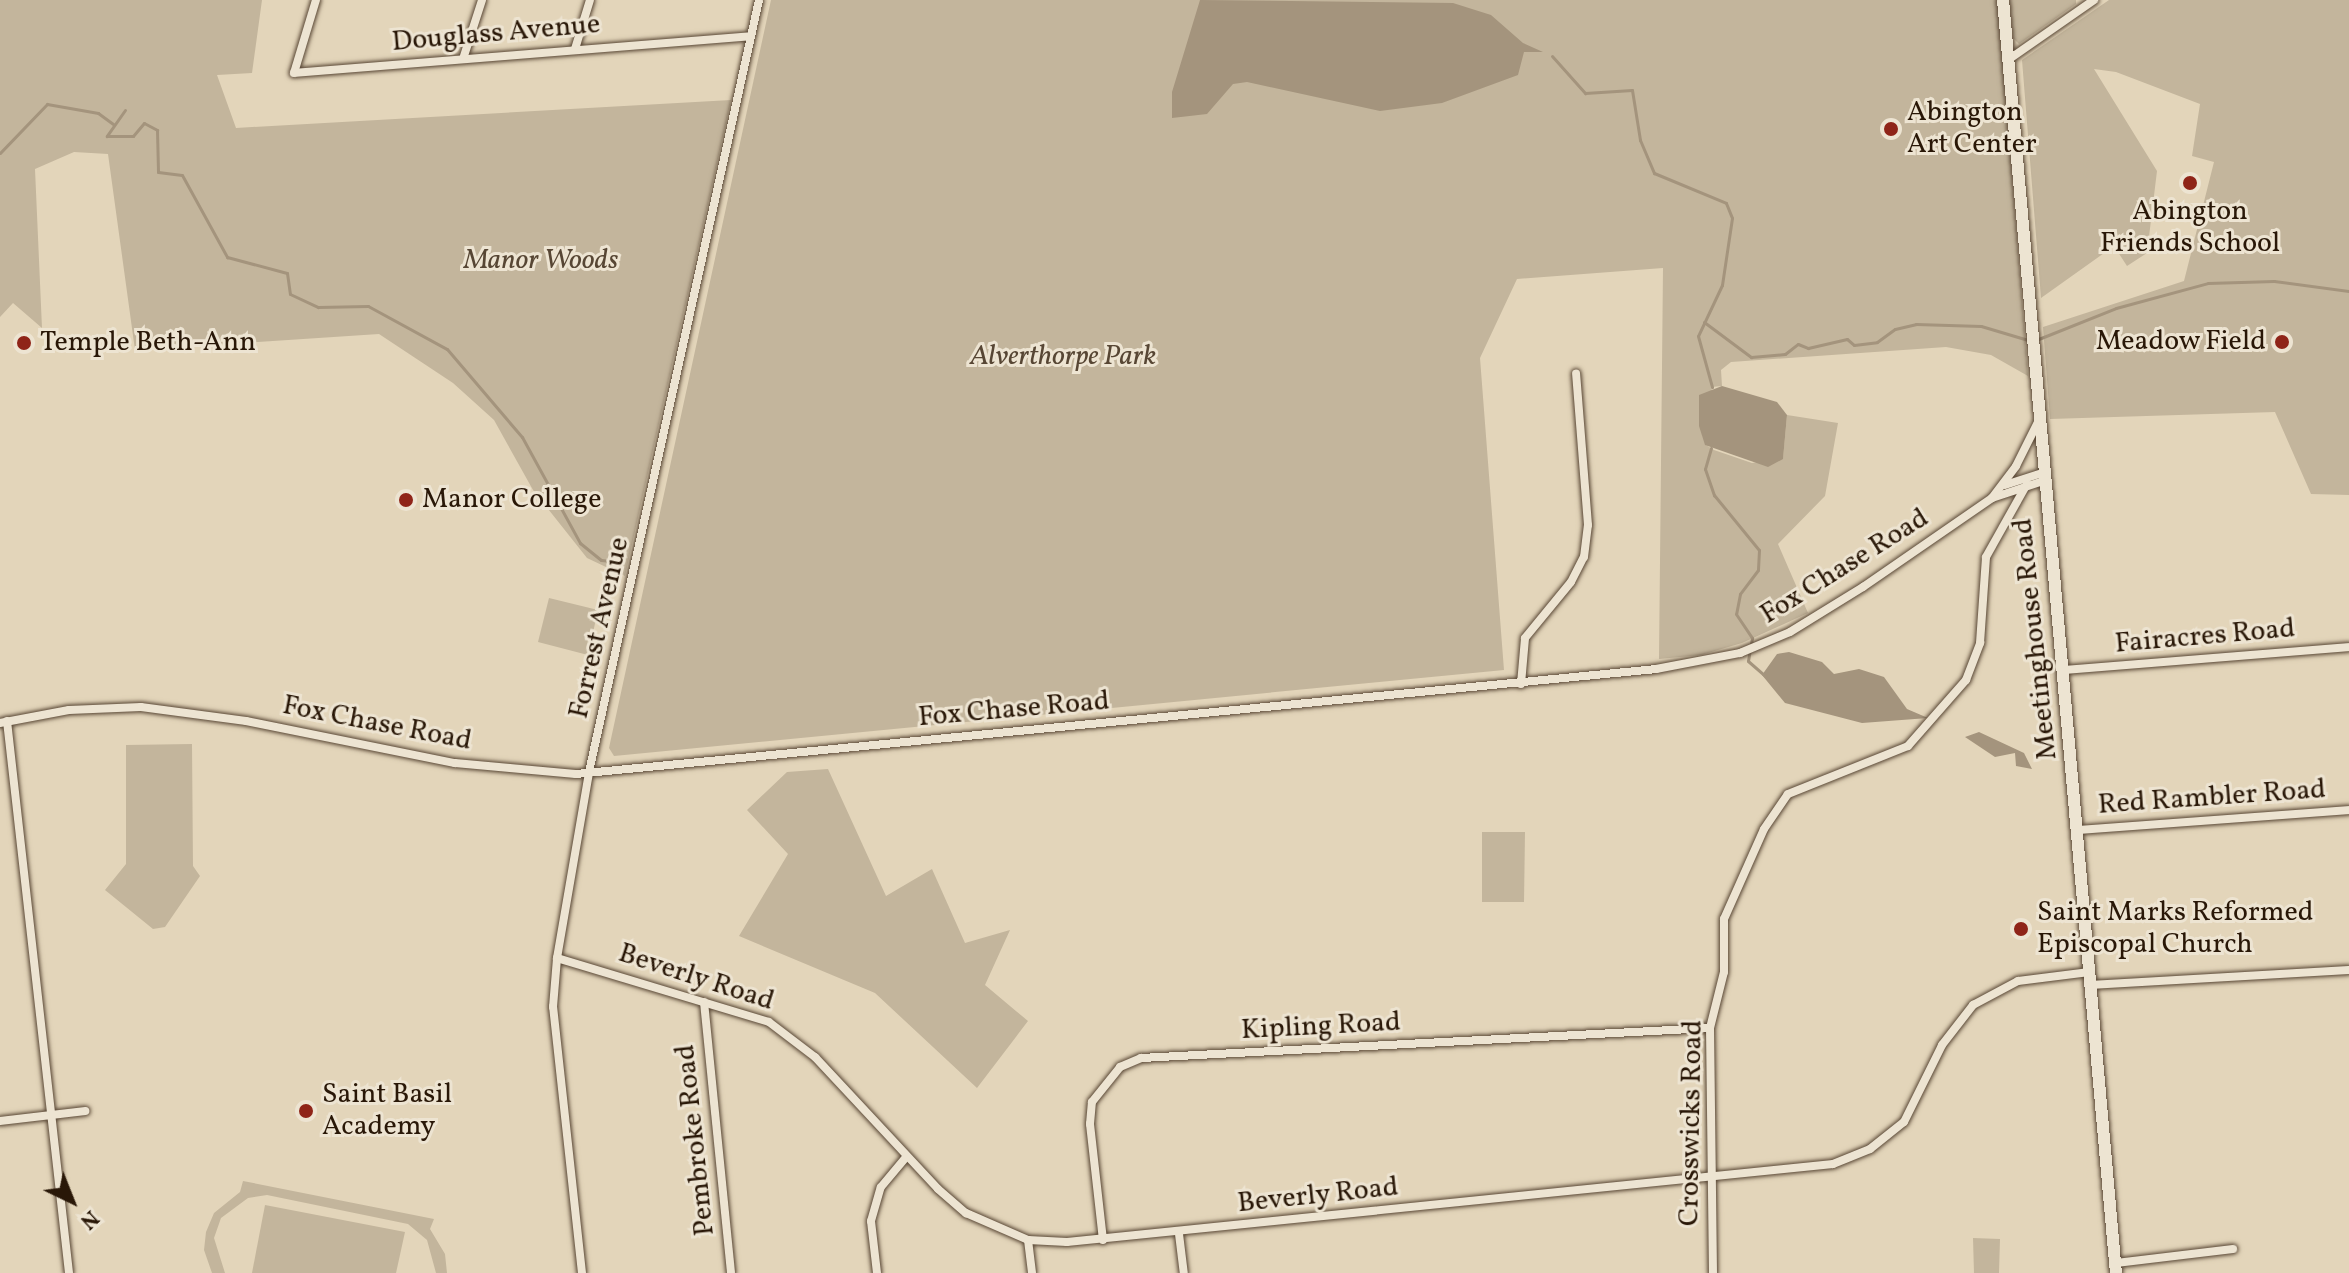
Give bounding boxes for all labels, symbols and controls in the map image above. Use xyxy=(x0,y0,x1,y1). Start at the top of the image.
street label: Douglass Avenue xyxy=(390,8,602,60)
place label: Abington Art Center xyxy=(1907,96,2037,162)
marker: Abington Art Center xyxy=(1882,120,1900,138)
marker: Abington Friends School xyxy=(2181,174,2199,192)
place label: Abington Friends School xyxy=(2100,195,2280,261)
park label: Manor Woods xyxy=(464,244,618,278)
place label: Meadow Field xyxy=(2095,325,2266,359)
place label: Temple Beth-Ann xyxy=(40,326,256,360)
marker: Meadow Field xyxy=(2273,333,2291,351)
marker: Temple Beth-Ann xyxy=(15,334,33,352)
park label: Alverthorpe Park xyxy=(970,340,1156,374)
place label: Manor College xyxy=(422,483,601,517)
marker: Manor College xyxy=(397,491,415,509)
street label: Fox Chase Road xyxy=(1755,502,1935,632)
street label: Meetinghouse Road xyxy=(2007,517,2065,761)
street label: Forrest Avenue xyxy=(563,534,637,722)
street label: Fairacres Road xyxy=(2114,612,2296,662)
street label: Fox Chase Road xyxy=(917,685,1111,735)
street label: Fox Chase Road xyxy=(280,689,474,759)
street label: Red Rambler Road xyxy=(2097,773,2327,823)
place label: Saint Marks Reformed Episcopal Church xyxy=(2037,896,2313,962)
marker: Saint Marks Reformed Episcopal Church xyxy=(2012,920,2030,938)
street label: Beverly Road xyxy=(614,937,778,1019)
street label: Kipling Road xyxy=(1240,1006,1402,1048)
street label: Crosswicks Road xyxy=(1673,1020,1711,1226)
street label: Pembroke Road xyxy=(669,1043,723,1237)
place label: Saint Basil Academy xyxy=(322,1078,452,1144)
marker: Saint Basil Academy xyxy=(297,1102,315,1120)
north arrow xyxy=(32,1161,112,1241)
street label: Beverly Road xyxy=(1236,1171,1400,1221)
text: N xyxy=(72,1202,105,1236)

